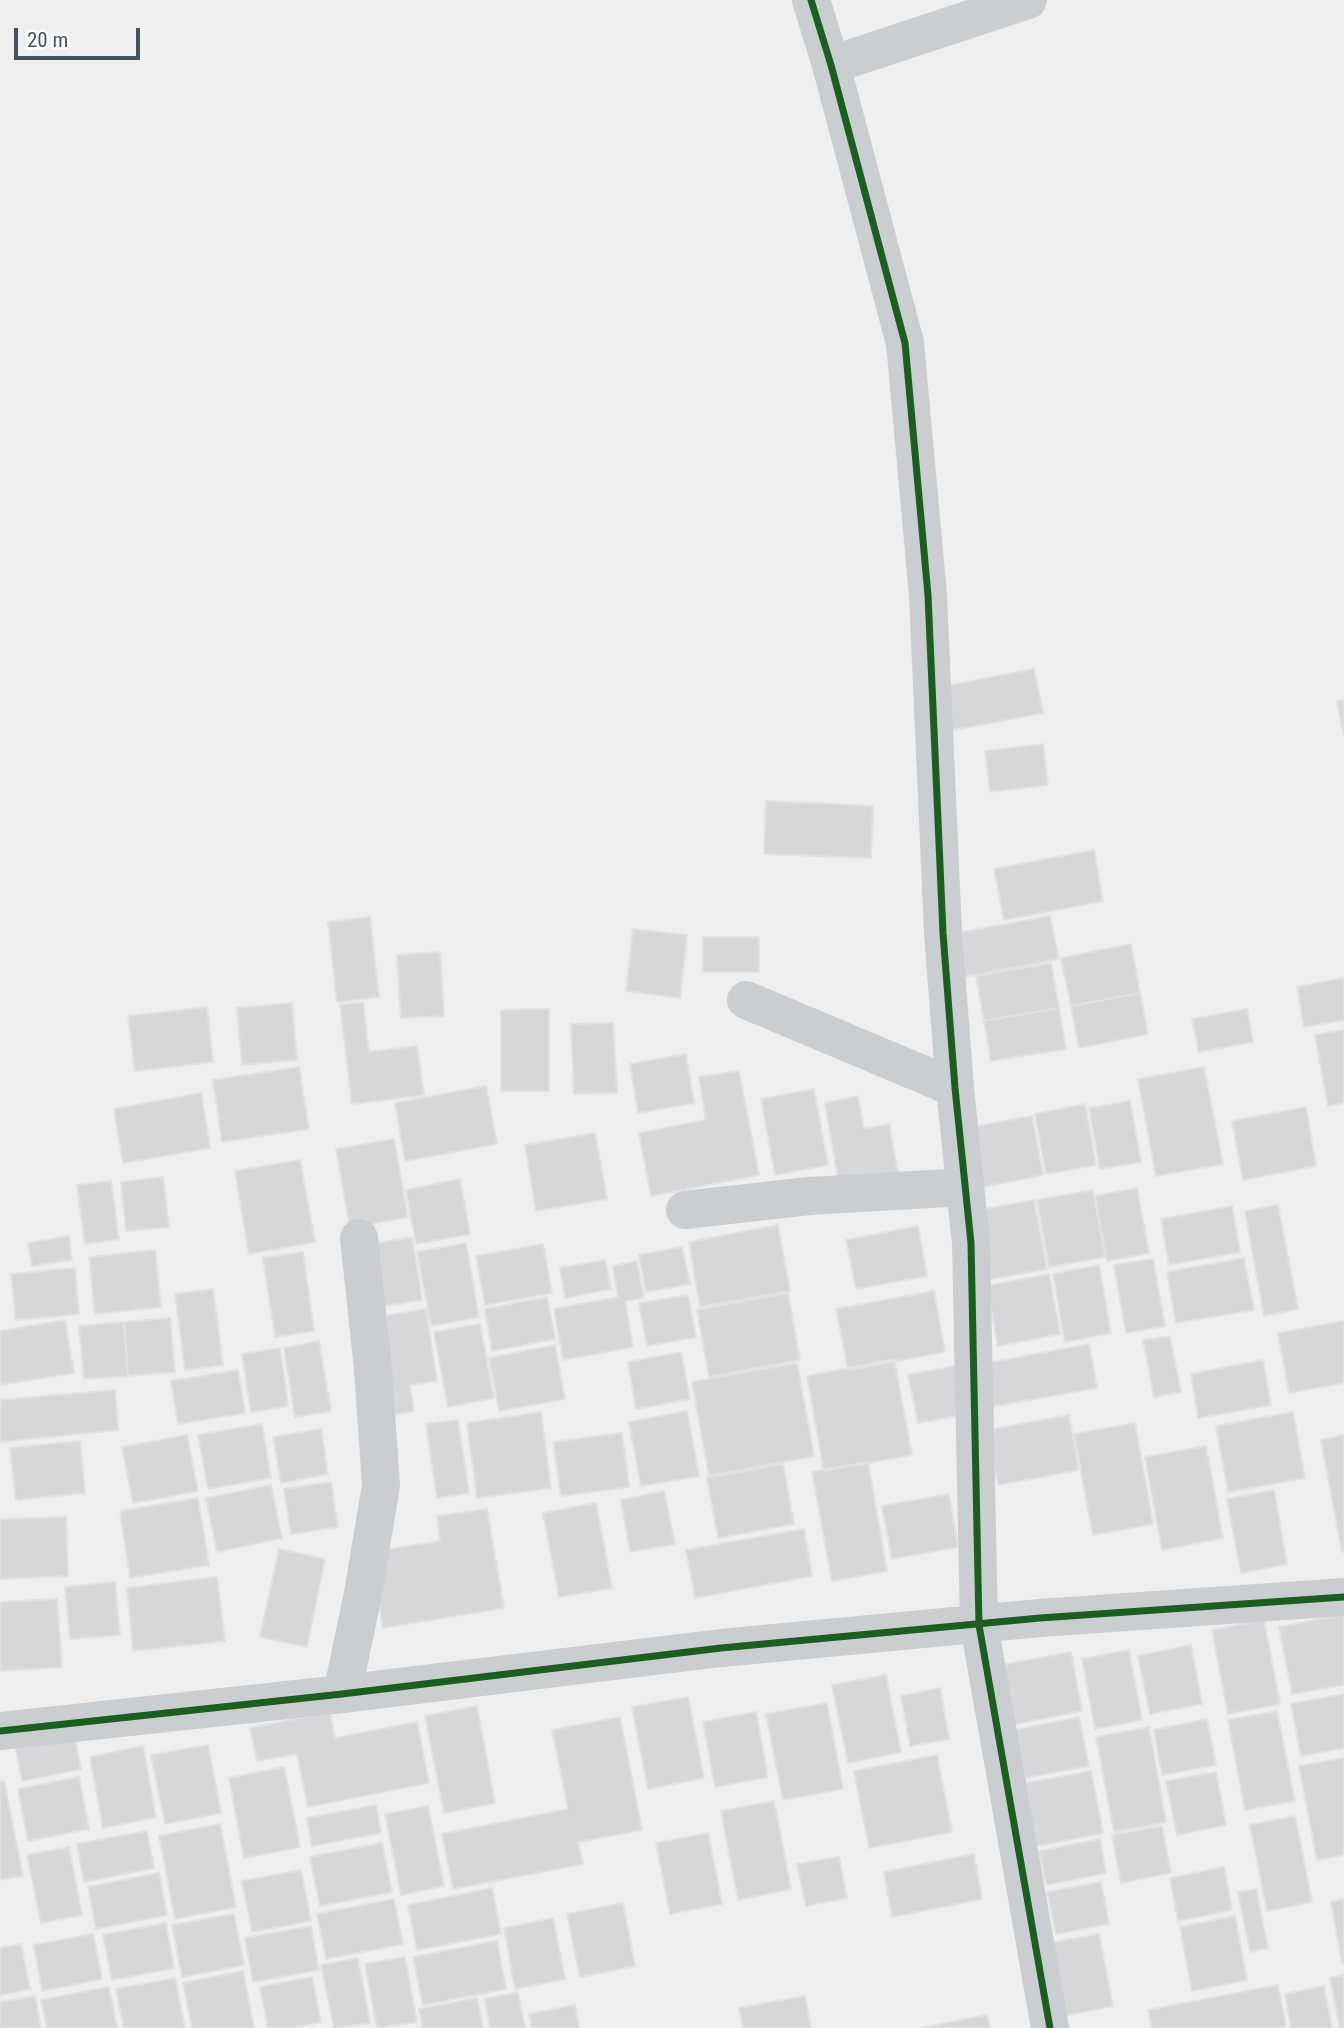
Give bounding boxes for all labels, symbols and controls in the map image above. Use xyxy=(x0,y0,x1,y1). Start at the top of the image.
scale bar xyxy=(18,14,144,58)
text: 20 m xyxy=(27,28,68,52)

